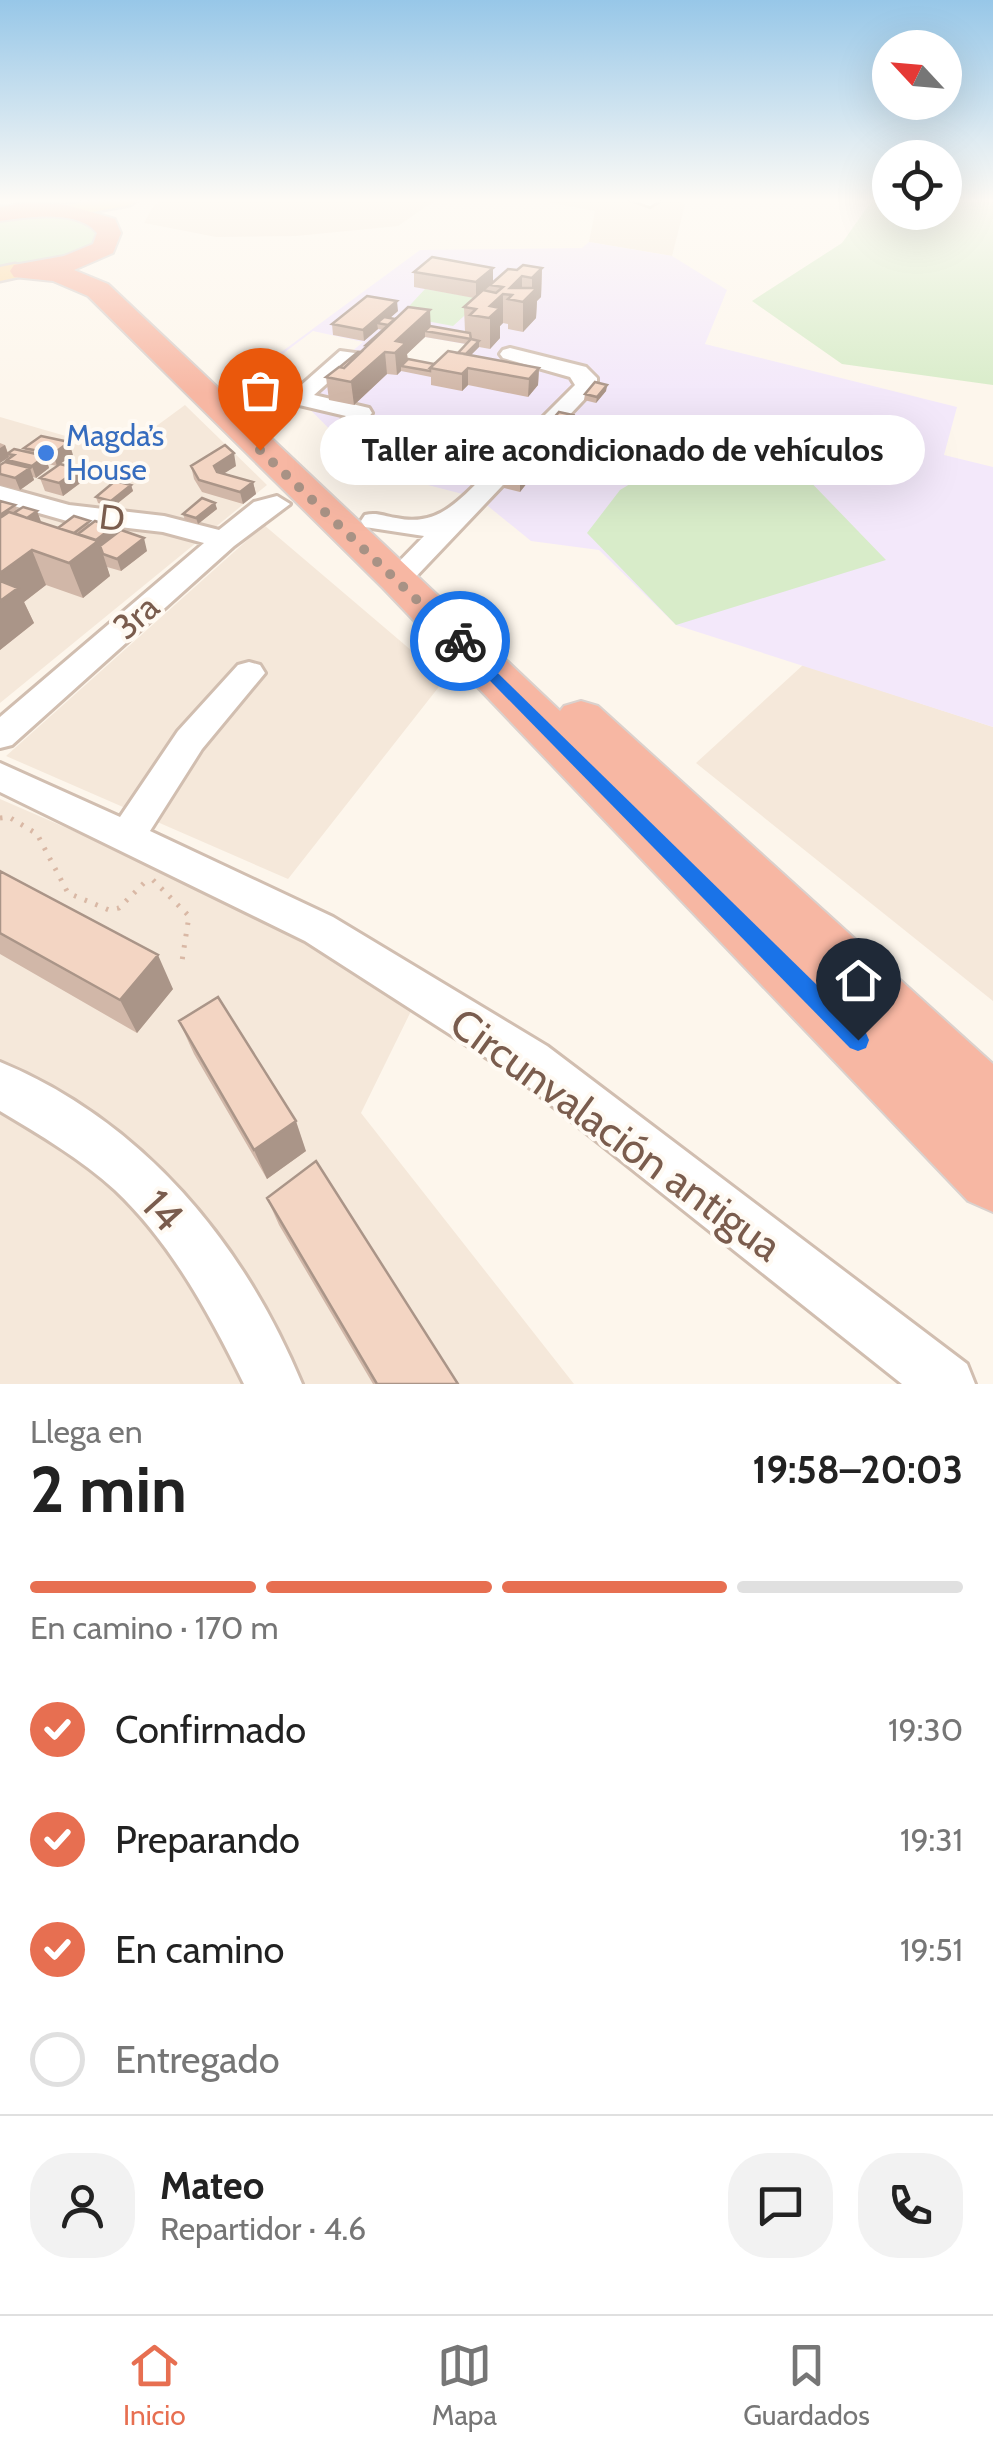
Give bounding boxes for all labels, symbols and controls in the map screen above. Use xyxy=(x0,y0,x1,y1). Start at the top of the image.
north arrow xyxy=(872,30,962,120)
map controls xyxy=(872,30,962,230)
button: locate xyxy=(872,140,962,230)
pin xyxy=(218,348,303,451)
icon: bag xyxy=(233,363,288,418)
callout: Taller aire acondicionado de vehículos xyxy=(320,415,925,485)
place label: Magda’s House xyxy=(66,417,164,488)
text: Taller aire acondicionado de vehículos xyxy=(361,430,884,469)
marker: Magda’s House xyxy=(35,442,57,464)
street label: D xyxy=(97,495,127,540)
street label: 3ra xyxy=(104,585,167,648)
courier xyxy=(410,591,510,691)
icon: bike xyxy=(433,614,488,669)
pin xyxy=(816,938,901,1041)
icon: home xyxy=(831,953,886,1008)
street label: Circunvalación antigua xyxy=(440,996,792,1272)
street label: 14 xyxy=(131,1178,195,1242)
text: Llega en xyxy=(30,1412,143,1451)
text: 19:58–20:03 xyxy=(753,1446,963,1493)
text: 2 min xyxy=(30,1449,187,1528)
text: En camino · 170 m xyxy=(30,1608,279,1647)
icon: check xyxy=(30,1702,85,1757)
text: Confirmado xyxy=(115,1706,306,1753)
text: 19:30 xyxy=(888,1710,963,1749)
icon: check xyxy=(30,1812,85,1867)
text: Preparando xyxy=(115,1816,300,1863)
text: 19:31 xyxy=(900,1820,963,1859)
icon: check xyxy=(30,1922,85,1977)
text: En camino xyxy=(115,1926,285,1973)
text: 19:51 xyxy=(900,1930,963,1969)
text: Entregado xyxy=(115,2036,280,2083)
button: person xyxy=(30,2153,135,2258)
button: chat xyxy=(728,2153,833,2258)
button: phone xyxy=(858,2153,963,2258)
text: Mateo xyxy=(160,2162,264,2209)
text: Repartidor · 4.6 xyxy=(160,2209,366,2248)
tab: Inicio xyxy=(123,2338,186,2432)
tab: Mapa xyxy=(432,2338,497,2432)
tab: Guardados xyxy=(743,2338,870,2432)

